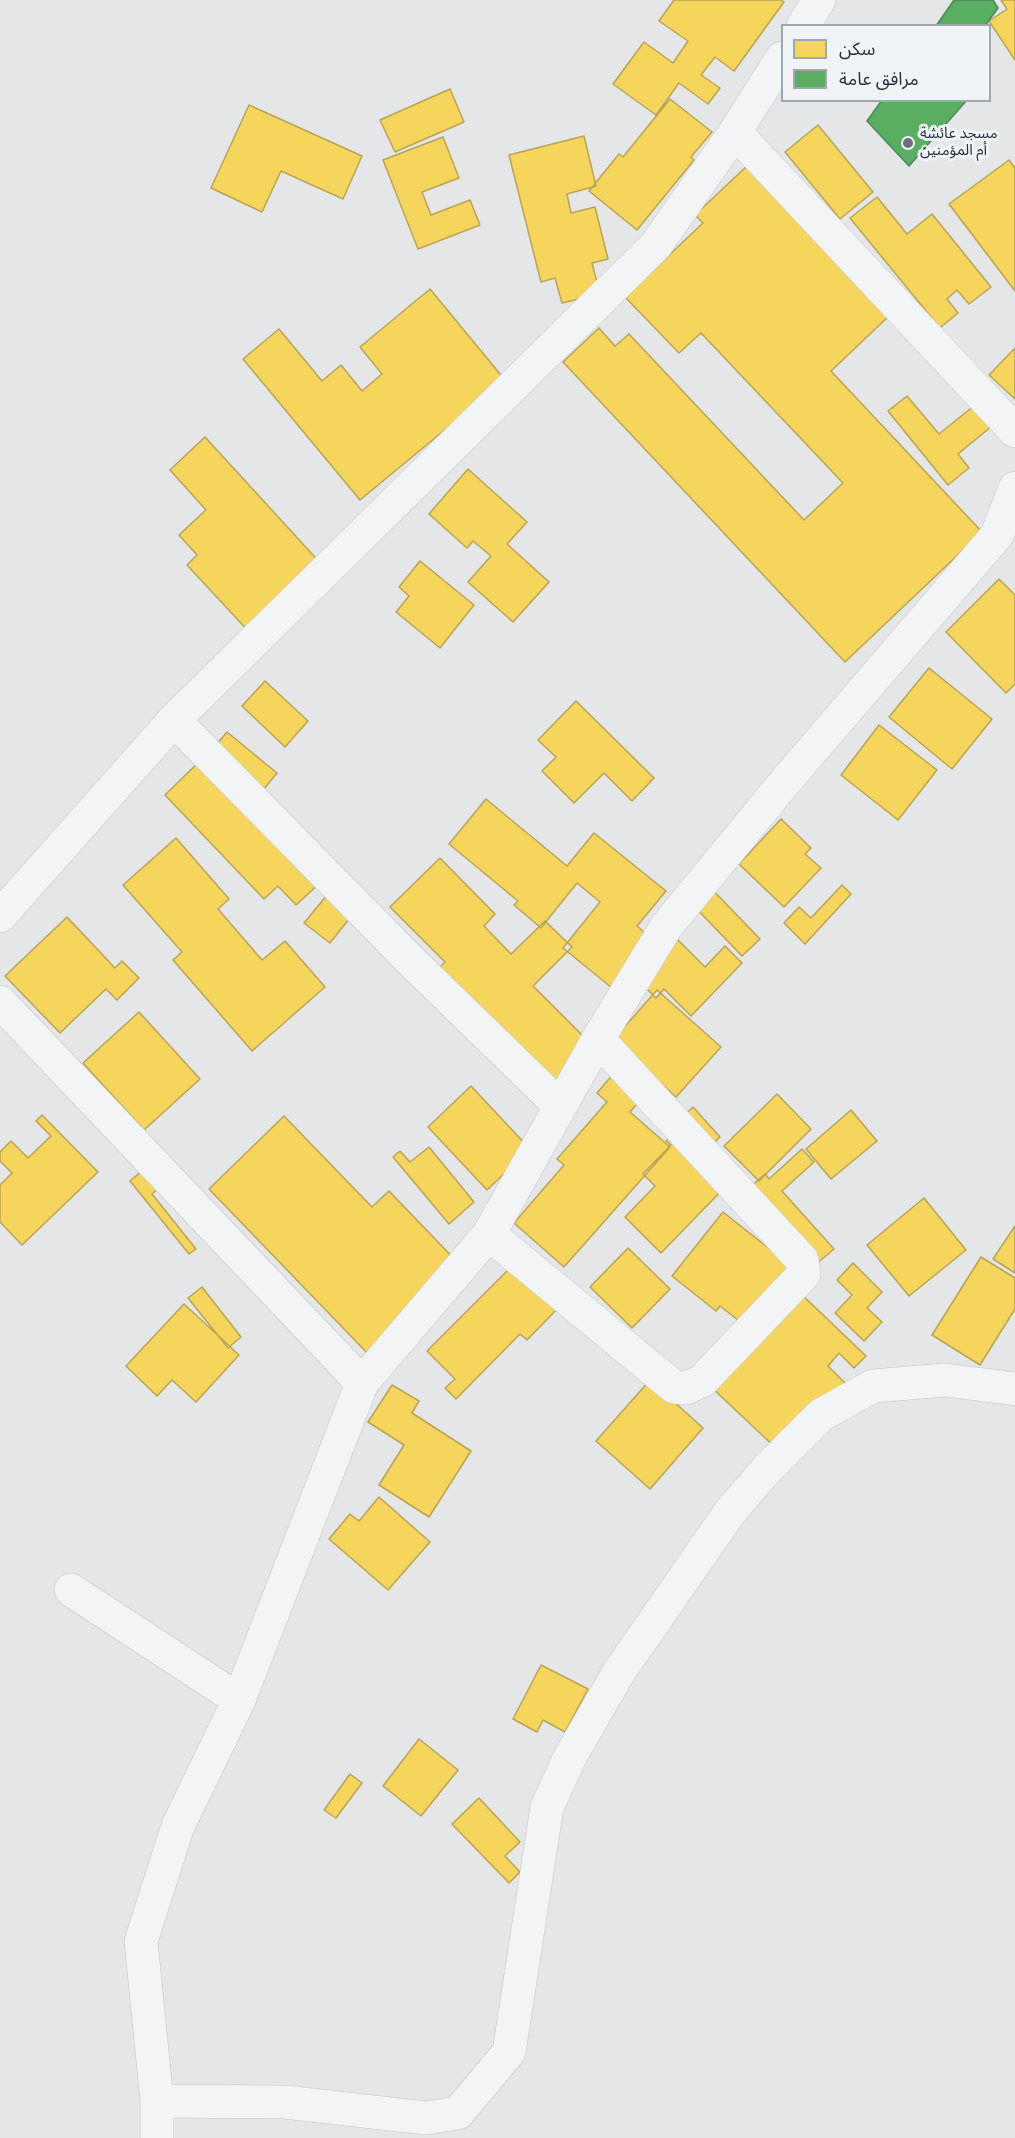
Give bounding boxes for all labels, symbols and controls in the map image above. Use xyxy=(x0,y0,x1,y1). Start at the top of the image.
legend xyxy=(781,24,991,102)
text: سكن xyxy=(839,38,875,60)
text: مرافق عامة xyxy=(839,68,919,90)
place label: مسجد عائشة أم المؤمنين xyxy=(920,125,998,160)
marker: مسجد عائشة أم المؤمنين xyxy=(901,136,915,150)

